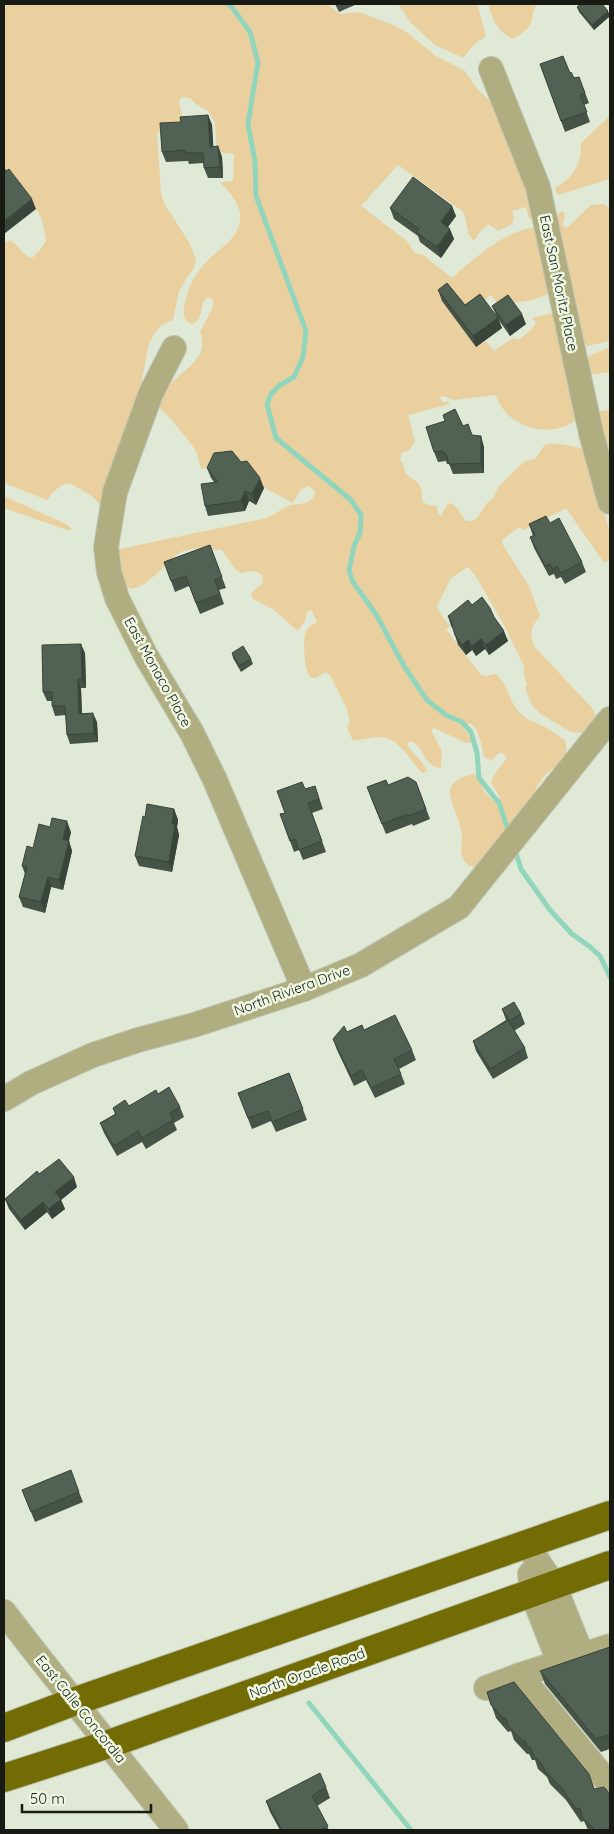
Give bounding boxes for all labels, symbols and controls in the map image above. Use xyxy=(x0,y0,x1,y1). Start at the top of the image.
street label: East San Moritz Place xyxy=(536,213,582,353)
street label: East Monaco Place xyxy=(120,614,196,730)
street label: North Riviera Drive xyxy=(231,961,353,1019)
street label: North Oracle Road xyxy=(247,1644,367,1702)
street label: East Calle Concordia xyxy=(32,1651,130,1767)
scale bar xyxy=(22,1782,151,1814)
text: 50 m xyxy=(30,1789,65,1808)

